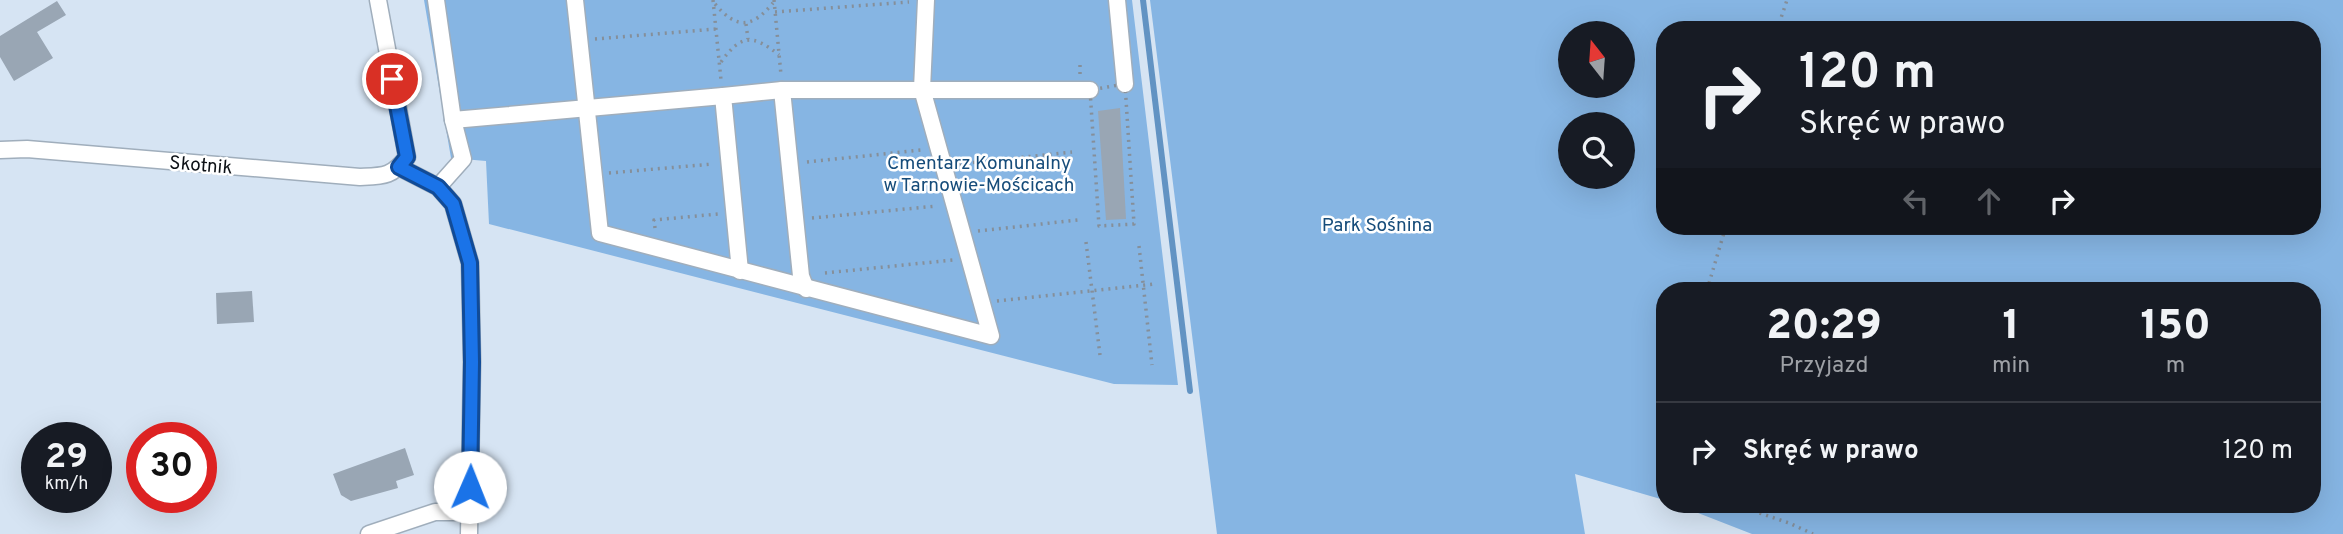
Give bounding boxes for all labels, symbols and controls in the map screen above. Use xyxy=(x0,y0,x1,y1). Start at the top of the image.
north arrow xyxy=(1558,21,1634,98)
map controls xyxy=(1558,21,1635,189)
text: 120 m xyxy=(1799,44,1936,106)
pin xyxy=(362,49,422,109)
icon: right xyxy=(1684,49,1775,140)
icon: arrive xyxy=(373,60,411,98)
text: Skręć w prawo xyxy=(1799,105,2005,145)
button: search xyxy=(1558,112,1635,189)
street label: Skotnik xyxy=(168,151,233,181)
park label: Cmentarz Komunalny w Tarnowie-Mościcach xyxy=(883,152,1075,198)
icon: left xyxy=(1897,182,1935,220)
icon: ahead xyxy=(1970,182,2008,220)
icon: right xyxy=(2043,182,2081,220)
park label: Park Sośnina xyxy=(1322,214,1432,238)
text: 20:29 xyxy=(1766,301,1882,354)
text: 1 xyxy=(2003,301,2020,354)
text: 150 xyxy=(2140,301,2211,354)
text: Przyjazd xyxy=(1779,352,1869,381)
text: min xyxy=(1992,352,2030,381)
text: m xyxy=(2166,352,2185,381)
speed limit sign: 30 xyxy=(126,422,217,513)
icon: right xyxy=(1684,432,1722,470)
text: Skręć w prawo xyxy=(1743,435,1919,468)
text: 120 m xyxy=(2223,435,2293,468)
text: 29 xyxy=(45,436,88,480)
position arrow xyxy=(433,450,507,524)
text: km/h xyxy=(45,473,88,496)

